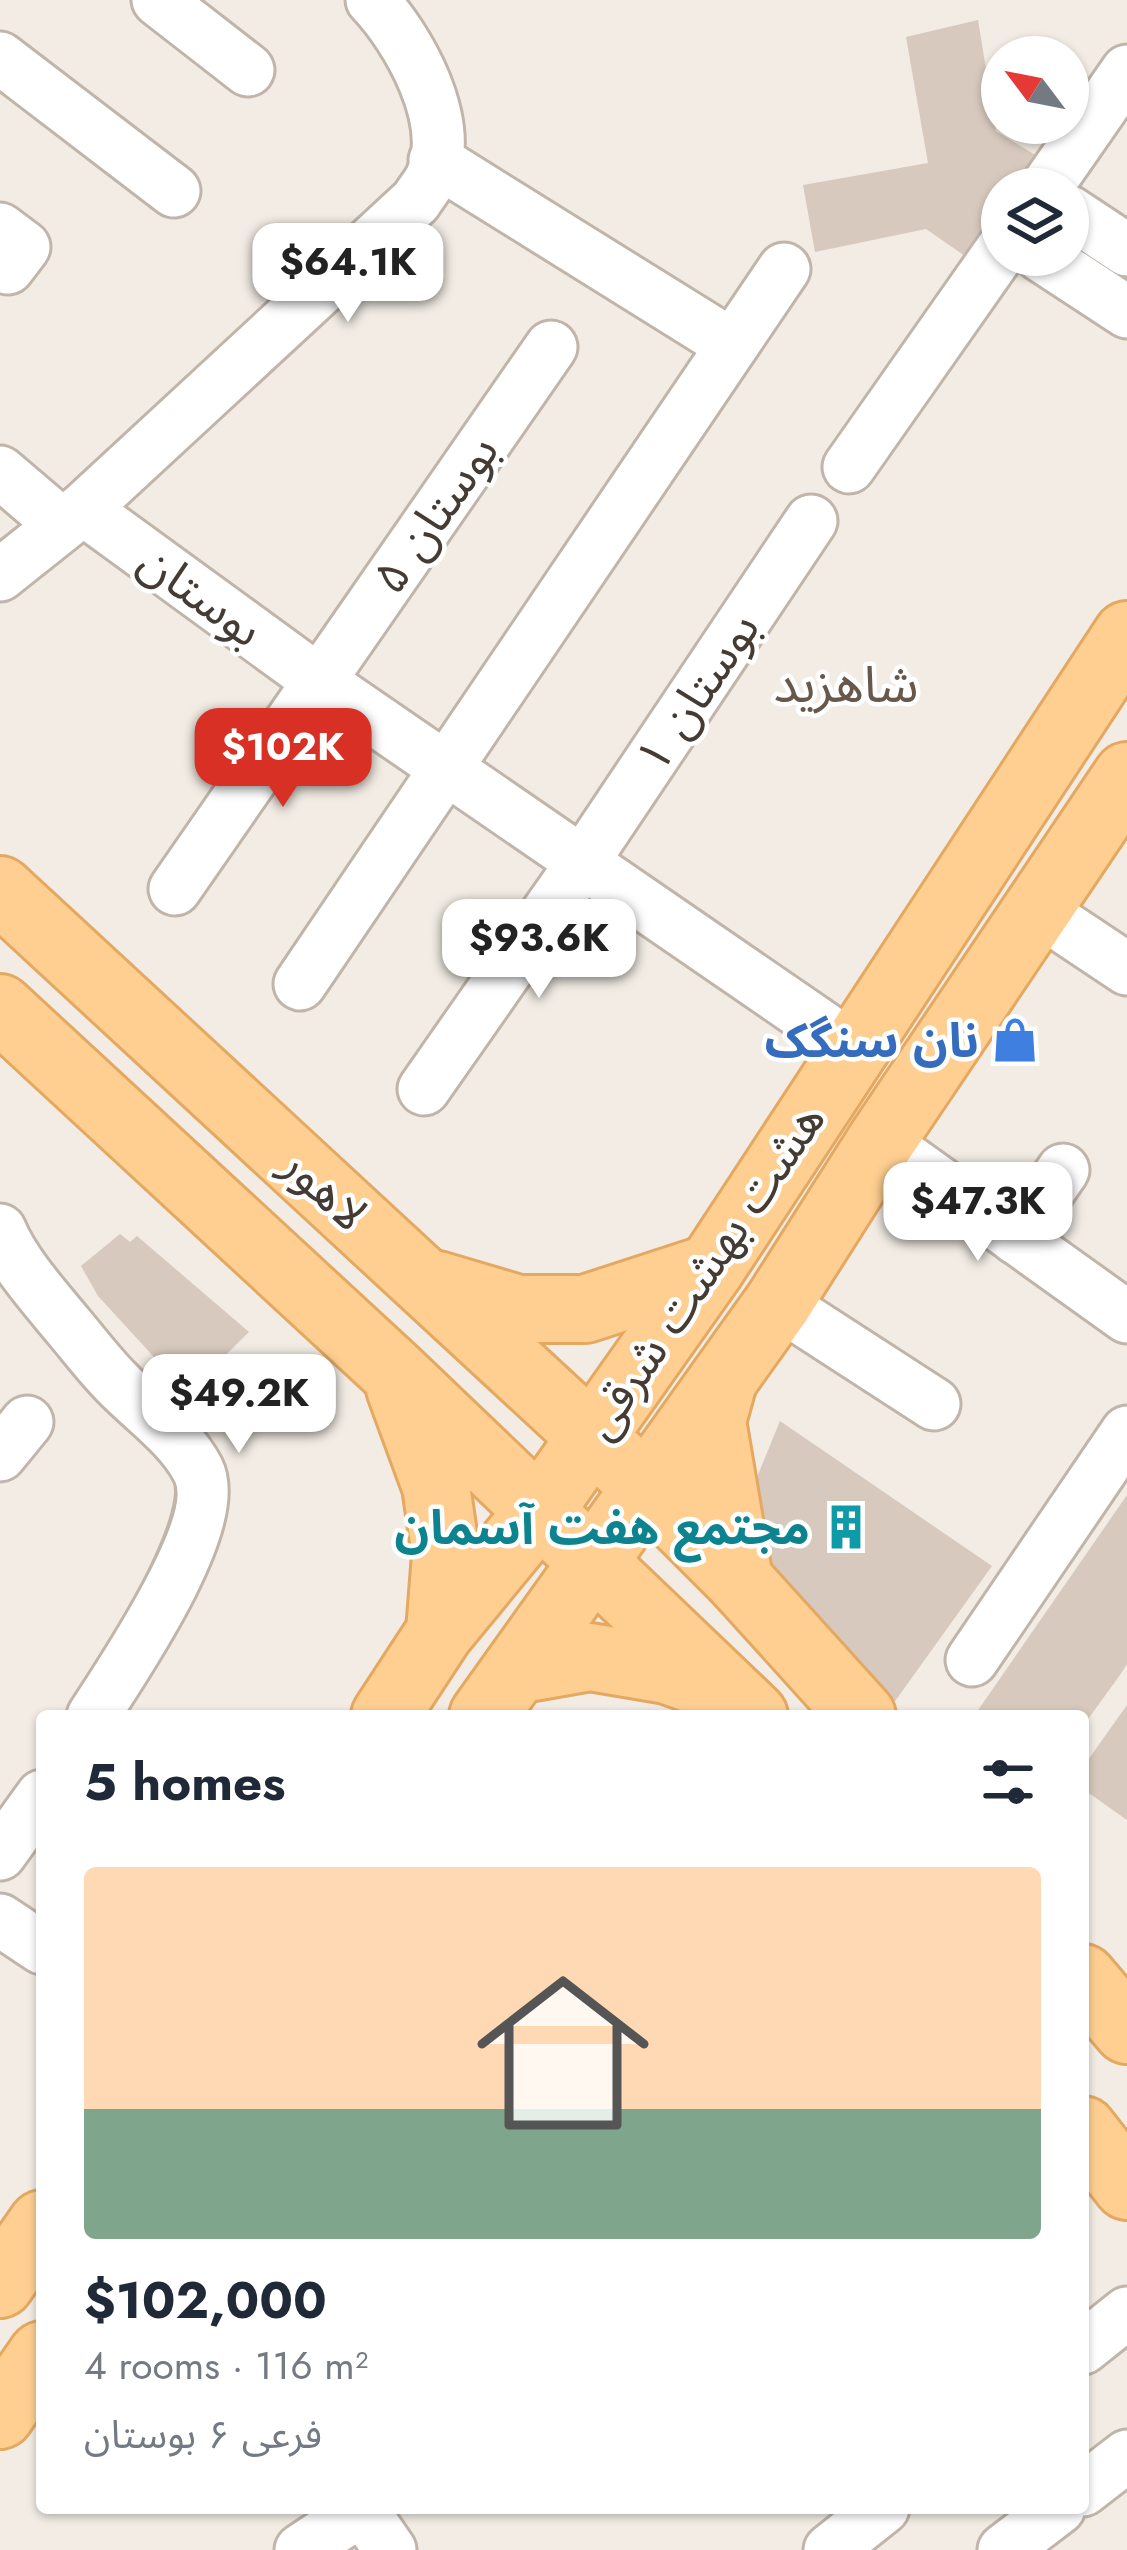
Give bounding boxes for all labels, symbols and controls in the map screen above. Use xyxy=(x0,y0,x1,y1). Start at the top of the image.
north arrow xyxy=(981,36,1089,144)
map controls xyxy=(981,36,1089,276)
button: layers xyxy=(981,168,1089,276)
pin: $64.1K xyxy=(250,223,446,325)
text: $64.1K xyxy=(279,233,417,290)
street label: بوستان ۵ xyxy=(355,421,515,607)
street label: بوستان xyxy=(125,527,277,663)
street label: بوستان ۱ xyxy=(618,598,776,786)
district label: شاهزید xyxy=(773,647,919,721)
pin: $102K xyxy=(199,708,367,810)
text: $102K xyxy=(222,718,344,775)
pin: $93.6K xyxy=(441,899,637,1001)
text: $93.6K xyxy=(469,909,609,966)
place label: نان سنگک xyxy=(764,1006,979,1075)
shop icon: نان سنگک xyxy=(990,1015,1040,1065)
street label: هشت بهشت شرقی xyxy=(565,1089,841,1453)
street label: لاهور xyxy=(265,1130,384,1247)
pin: $47.3K xyxy=(880,1162,1076,1264)
text: $47.3K xyxy=(910,1172,1046,1229)
pin: $49.2K xyxy=(141,1354,337,1456)
text: $49.2K xyxy=(169,1364,309,1421)
place label: مجتمع هفت آسمان xyxy=(395,1493,810,1563)
building icon: مجتمع هفت آسمان xyxy=(821,1502,871,1552)
text: 5 homes xyxy=(84,1745,286,1819)
icon: filters xyxy=(975,1749,1041,1815)
icon: home xyxy=(455,1945,671,2161)
text: $102,000 xyxy=(84,2263,327,2337)
text: 4 rooms · 116 m² xyxy=(84,2337,368,2394)
text: فرعی ۶ بوستان xyxy=(84,2406,322,2463)

